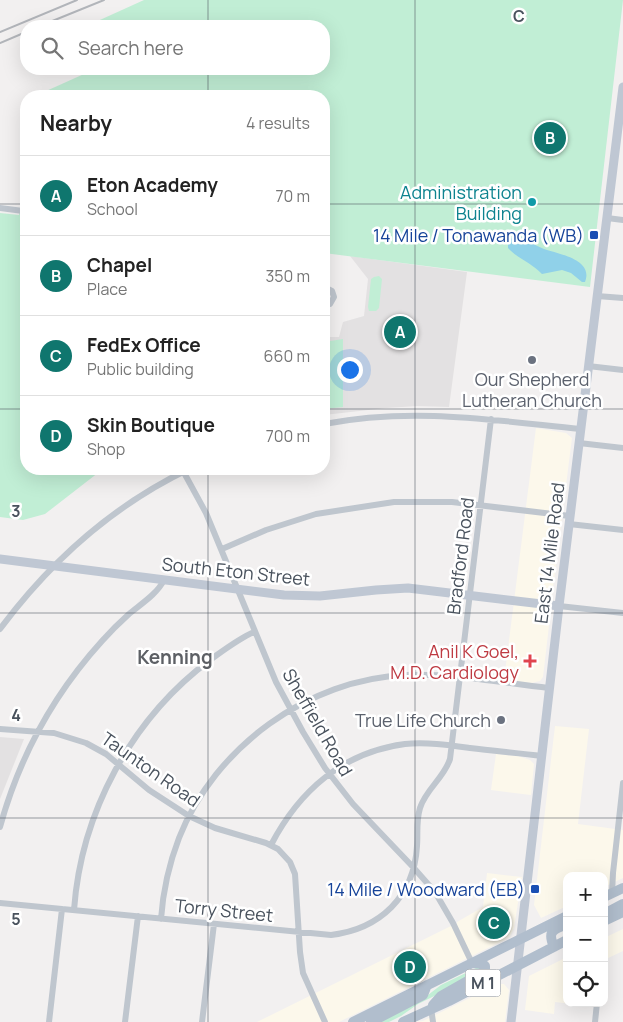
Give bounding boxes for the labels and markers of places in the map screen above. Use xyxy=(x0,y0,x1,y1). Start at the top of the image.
pin: B xyxy=(534,119,566,157)
place label: Administration Building xyxy=(400,180,522,225)
marker: Administration Building xyxy=(526,196,538,208)
place label: 14 Mile / Tonawanda (WB) xyxy=(373,223,584,247)
marker: 14 Mile / Tonawanda (WB) xyxy=(588,229,600,241)
pin: A xyxy=(384,313,416,351)
marker: Our Shepherd Lutheran Church xyxy=(526,354,538,366)
place label: Our Shepherd Lutheran Church xyxy=(462,367,602,412)
place label: Anil K Goel, M.D. Cardiology xyxy=(390,639,520,684)
marker: Anil K Goel, M.D. Cardiology xyxy=(523,654,537,668)
place label: True Life Church xyxy=(355,708,491,732)
marker: True Life Church xyxy=(495,714,507,726)
place label: 14 Mile / Woodward (EB) xyxy=(327,877,525,901)
marker: 14 Mile / Woodward (EB) xyxy=(529,883,541,895)
pin: C xyxy=(478,904,510,942)
pin: D xyxy=(394,948,426,986)

